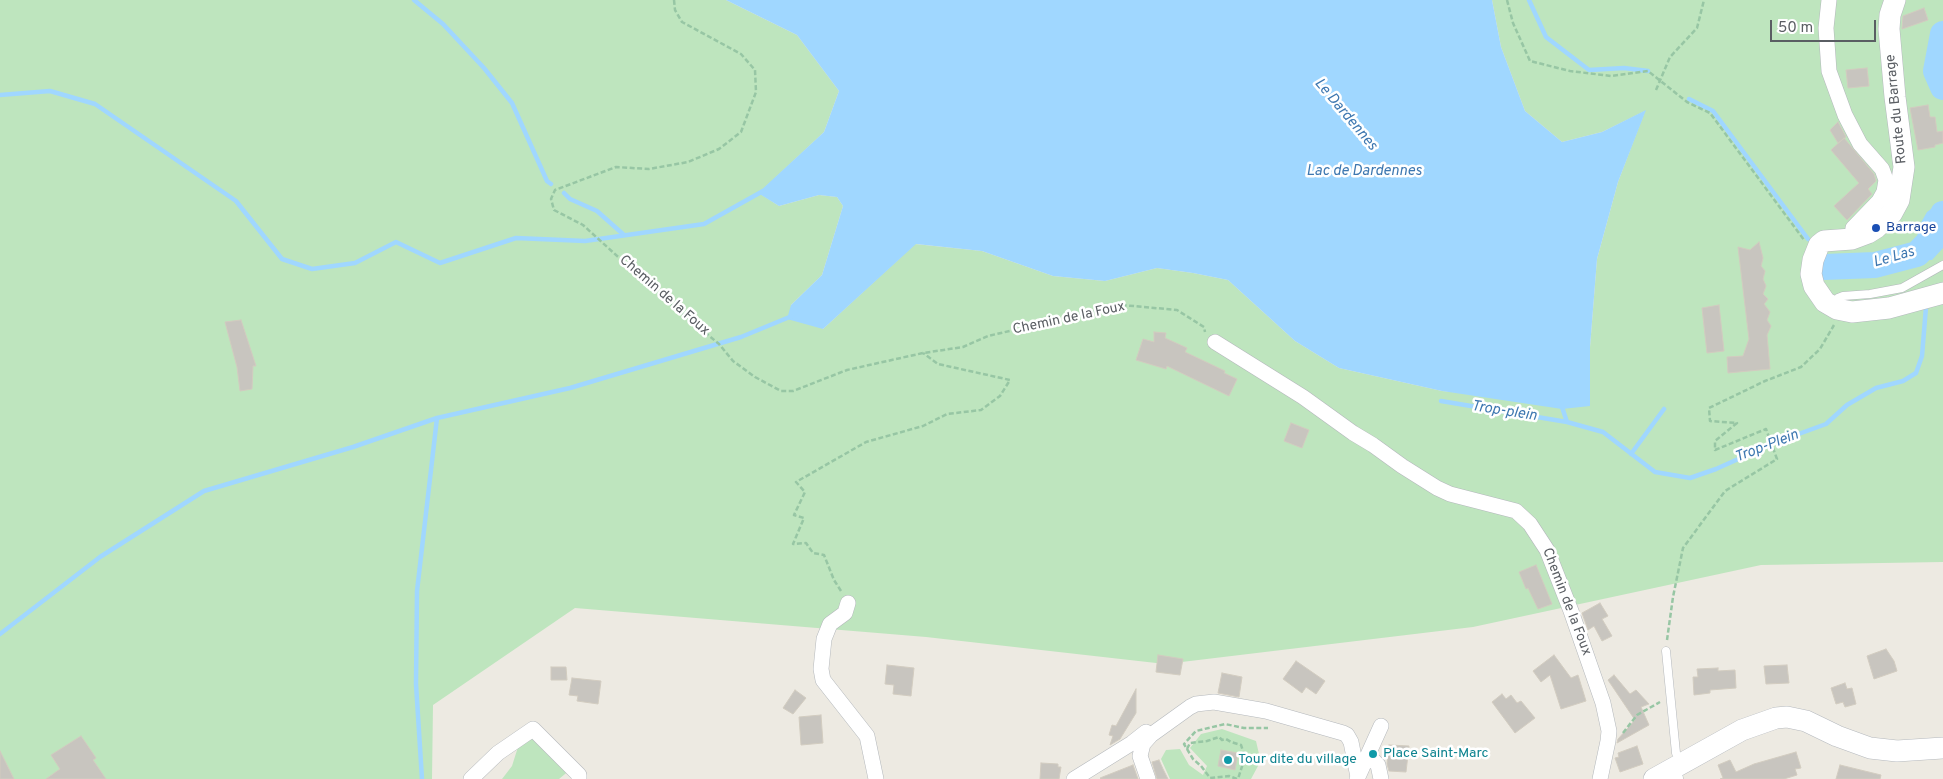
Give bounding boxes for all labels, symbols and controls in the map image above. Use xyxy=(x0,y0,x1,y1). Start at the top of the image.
scale bar xyxy=(1773,10,1879,42)
text: 50 m xyxy=(1778,19,1813,38)
street label: Route du Barrage xyxy=(1883,53,1911,165)
water label: Le Dardennes xyxy=(1310,75,1380,155)
water label: Lac de Dardennes xyxy=(1306,163,1422,181)
place label: Barrage xyxy=(1886,220,1936,236)
marker: Barrage xyxy=(1870,222,1882,234)
water label: Le Las xyxy=(1871,244,1917,272)
street label: Chemin de la Foux xyxy=(615,252,713,340)
street label: Chemin de la Foux xyxy=(1011,299,1127,339)
water label: Trop-plein xyxy=(1470,398,1538,426)
water label: Trop-Plein xyxy=(1733,427,1801,467)
street label: Chemin de la Foux xyxy=(1538,546,1594,658)
place label: Place Saint-Marc xyxy=(1383,746,1489,762)
marker: Place Saint-Marc xyxy=(1367,748,1379,760)
place label: Tour dite du village xyxy=(1238,752,1357,768)
marker: Tour dite du village xyxy=(1222,754,1234,766)

